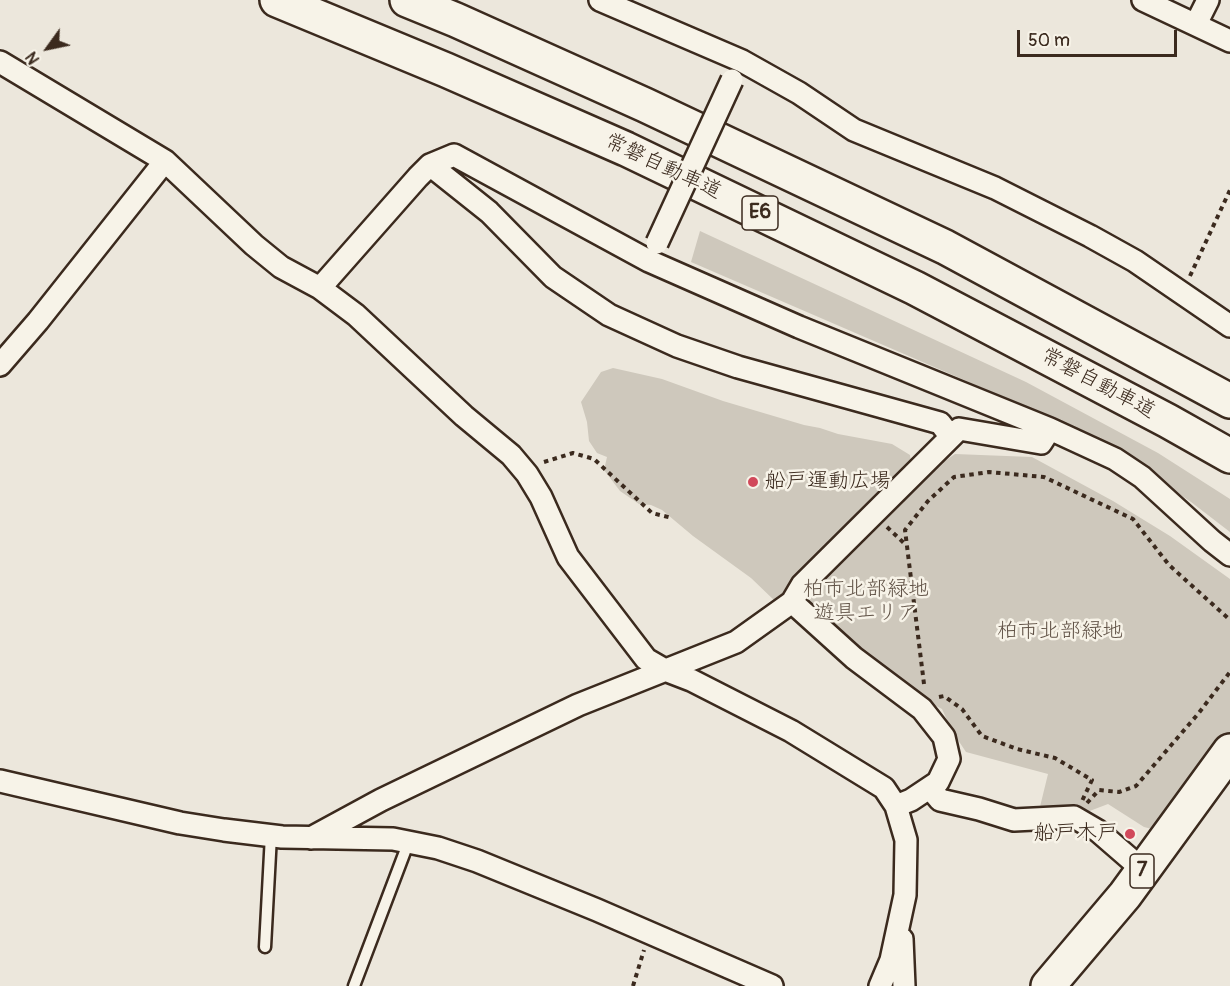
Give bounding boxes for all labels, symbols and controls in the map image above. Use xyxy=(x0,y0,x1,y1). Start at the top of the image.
north arrow xyxy=(18,18,78,78)
scale bar xyxy=(1020,18,1180,56)
text: 50 m xyxy=(1028,29,1070,52)
text: N xyxy=(22,48,44,68)
street label: 常磐自動車道 xyxy=(601,129,725,205)
road number: E6 xyxy=(742,196,778,230)
street label: 常磐自動車道 xyxy=(1036,343,1160,425)
place label: 船戸運動広場 xyxy=(765,469,891,495)
marker: 船戸運動広場 xyxy=(746,475,760,489)
park label: 柏市北部緑地 遊具エリア xyxy=(803,577,929,627)
park label: 柏市北部緑地 xyxy=(997,619,1123,645)
place label: 船戸木戸 xyxy=(1034,821,1118,847)
marker: 船戸木戸 xyxy=(1123,827,1137,841)
road number: 7 xyxy=(1130,854,1154,888)

